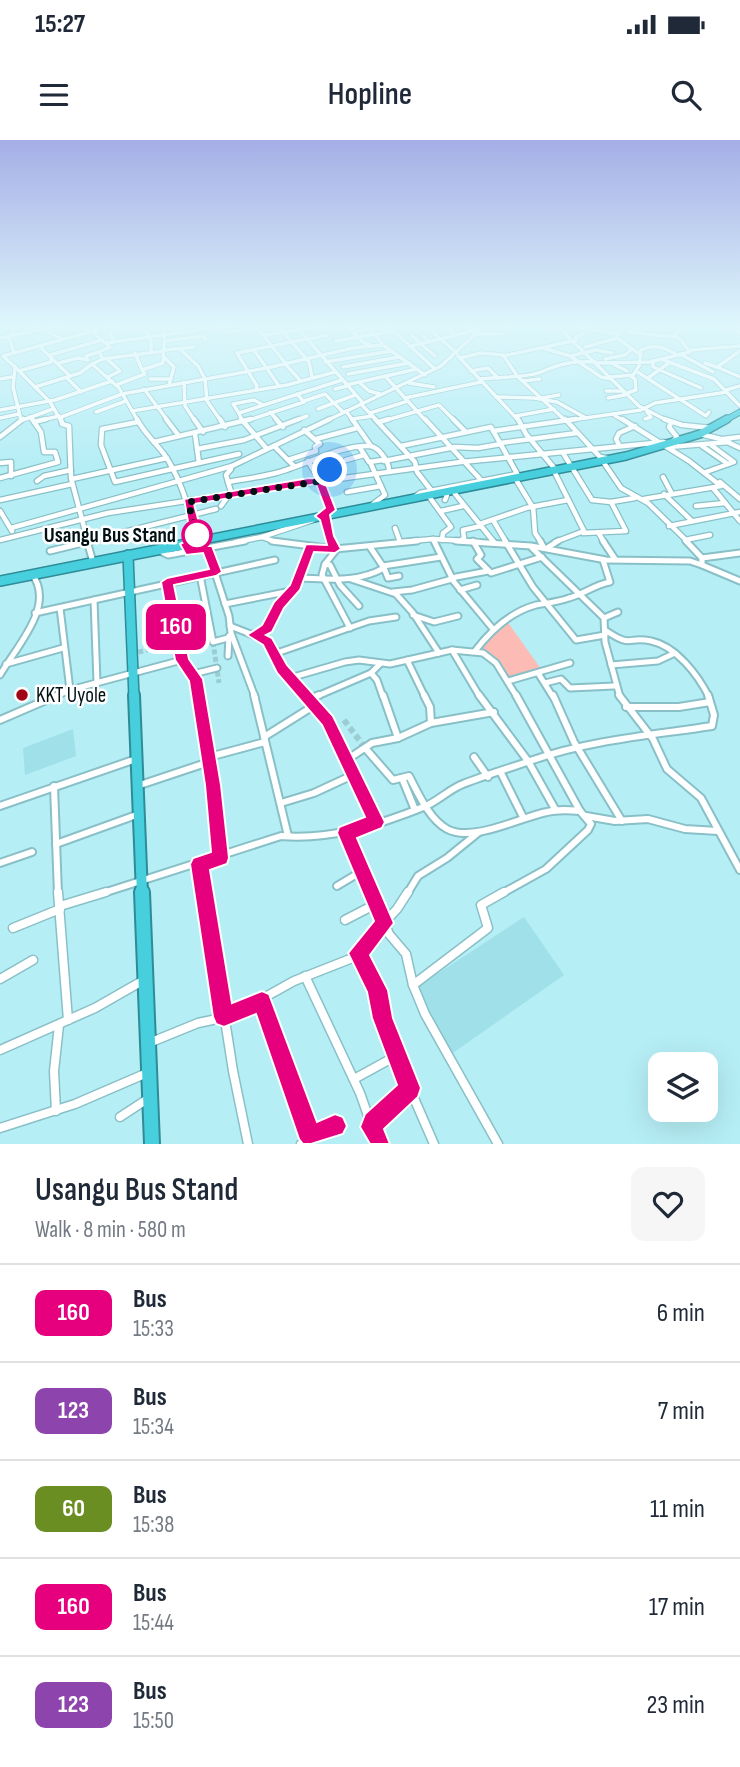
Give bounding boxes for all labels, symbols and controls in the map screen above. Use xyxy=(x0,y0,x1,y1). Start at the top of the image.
text: 15:27 xyxy=(35,9,85,40)
text: Hopline xyxy=(328,75,412,114)
icon: menu xyxy=(35,76,73,114)
icon: search xyxy=(667,76,705,114)
your location xyxy=(312,452,347,487)
marker: Usangu Bus Stand xyxy=(182,520,212,550)
place label: Usangu Bus Stand xyxy=(44,523,176,548)
line badge: 160 xyxy=(136,604,216,650)
text: 160 xyxy=(160,612,192,641)
place label: KKT Uyole xyxy=(36,683,106,708)
marker: KKT Uyole xyxy=(14,687,30,703)
map controls xyxy=(648,1052,718,1122)
button: layers xyxy=(648,1052,718,1122)
button: heart xyxy=(631,1167,705,1241)
text: Usangu Bus Stand xyxy=(35,1170,238,1210)
text: Walk · 8 min · 580 m xyxy=(35,1216,186,1244)
text: Bus xyxy=(133,1284,167,1315)
text: 160 xyxy=(57,1298,90,1327)
text: 6 min xyxy=(657,1298,705,1329)
text: 15:33 xyxy=(133,1315,174,1343)
text: Bus xyxy=(133,1382,167,1413)
text: 123 xyxy=(58,1396,89,1425)
text: 7 min xyxy=(658,1396,705,1427)
text: 15:34 xyxy=(133,1413,174,1441)
text: Bus xyxy=(133,1480,167,1511)
text: 60 xyxy=(62,1494,85,1523)
text: 11 min xyxy=(650,1494,705,1525)
text: 15:38 xyxy=(133,1511,174,1539)
text: Bus xyxy=(133,1578,167,1609)
text: 160 xyxy=(57,1592,90,1621)
text: 17 min xyxy=(649,1592,705,1623)
text: 15:44 xyxy=(133,1609,174,1637)
text: Bus xyxy=(133,1676,167,1707)
text: 123 xyxy=(58,1690,89,1719)
text: 23 min xyxy=(647,1690,705,1721)
text: 15:50 xyxy=(133,1707,174,1735)

